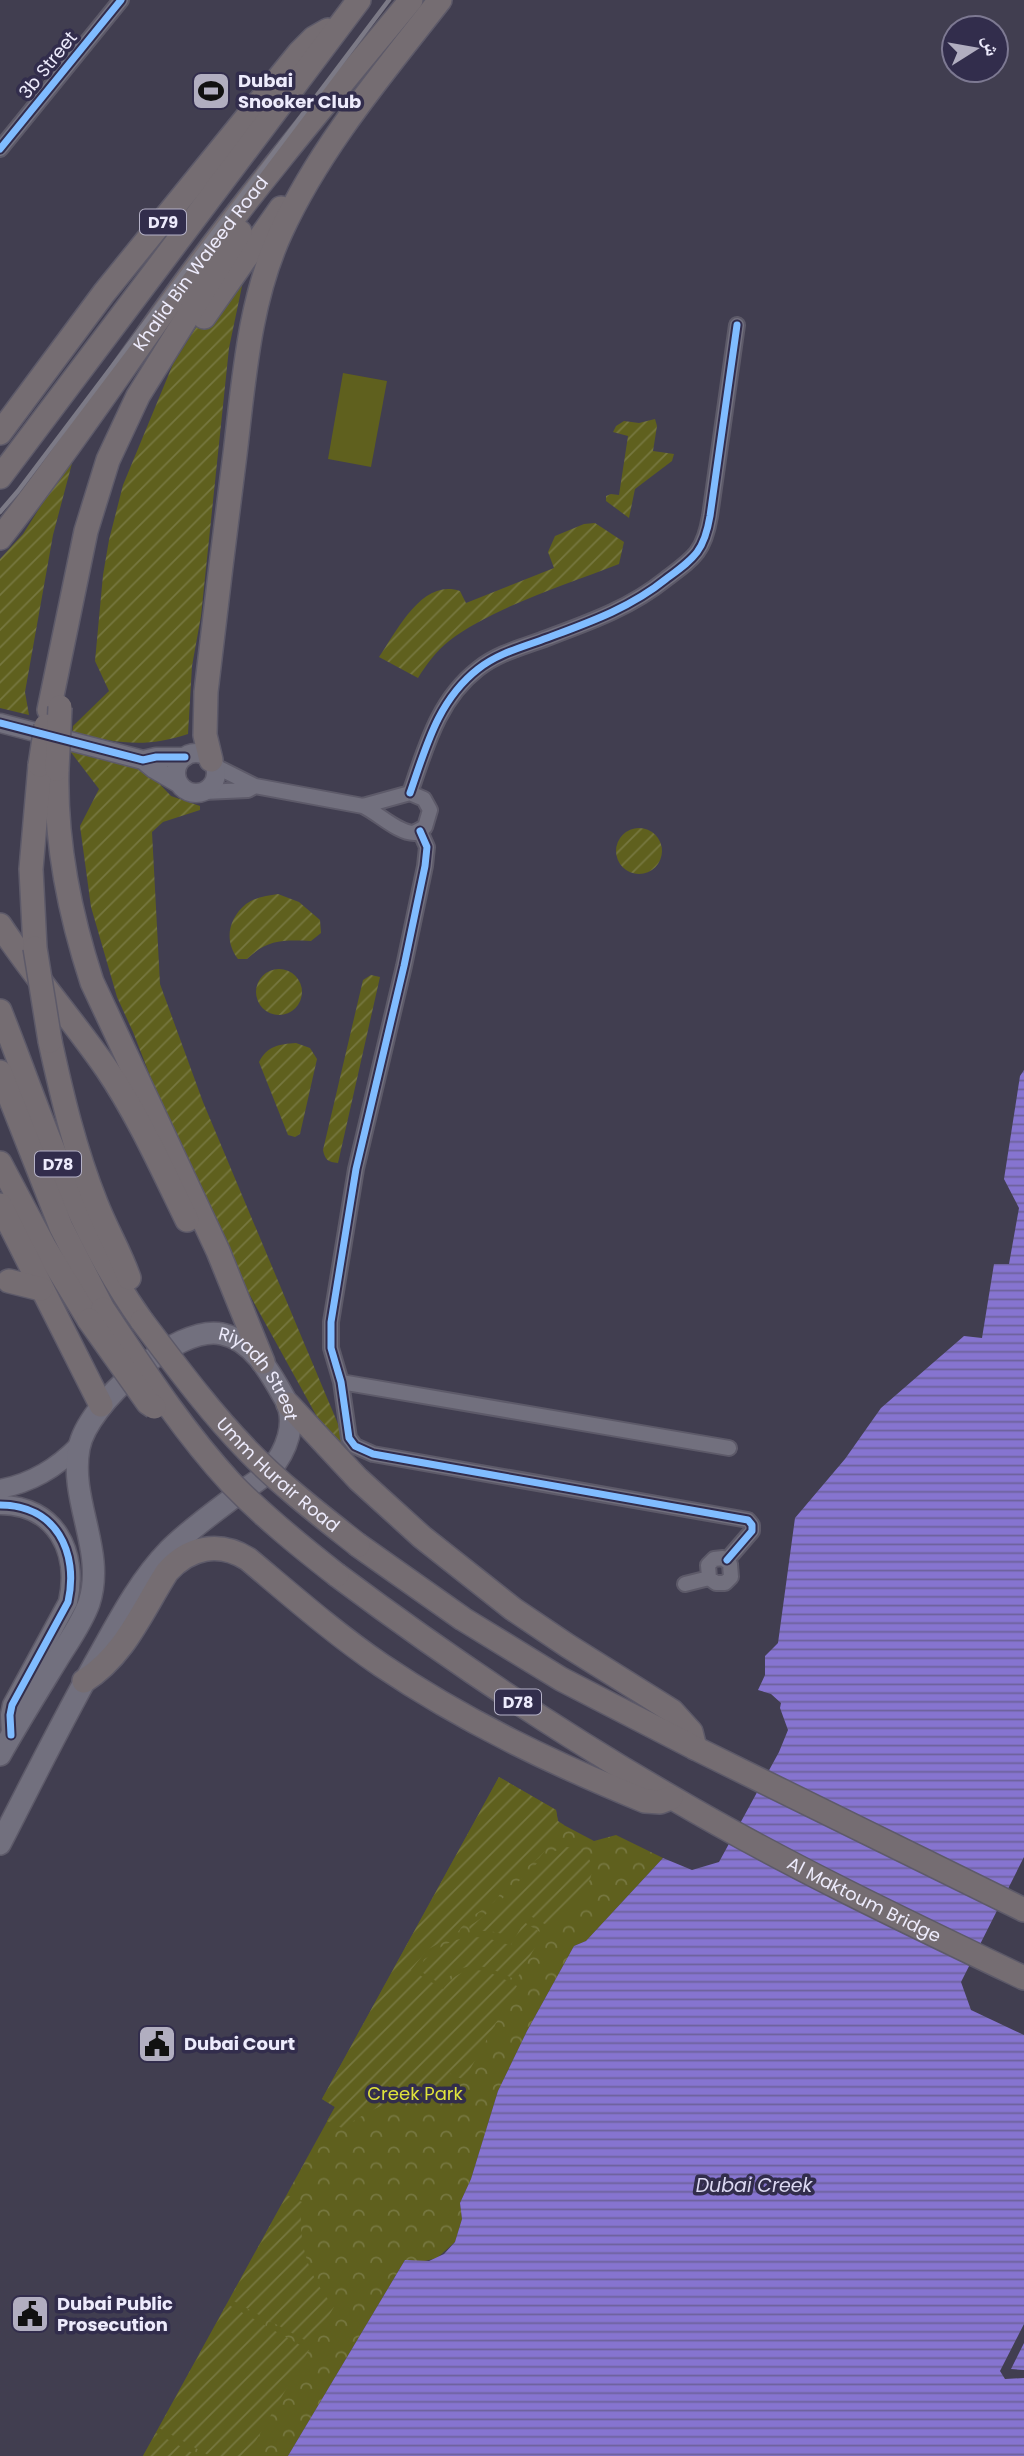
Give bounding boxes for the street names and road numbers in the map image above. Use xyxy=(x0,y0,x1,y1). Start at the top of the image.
street label: 3b Street xyxy=(13,26,83,104)
street label: Khalid Bin Waleed Road xyxy=(127,171,274,356)
road number: D79 xyxy=(140,210,186,234)
road number: D78 xyxy=(35,1152,81,1176)
street label: Riyadh Street xyxy=(216,1321,304,1421)
street label: Umm Hurair Road xyxy=(211,1412,345,1538)
road number: D78 xyxy=(495,1690,541,1714)
street label: Al Maktoum Bridge xyxy=(783,1850,945,1948)

